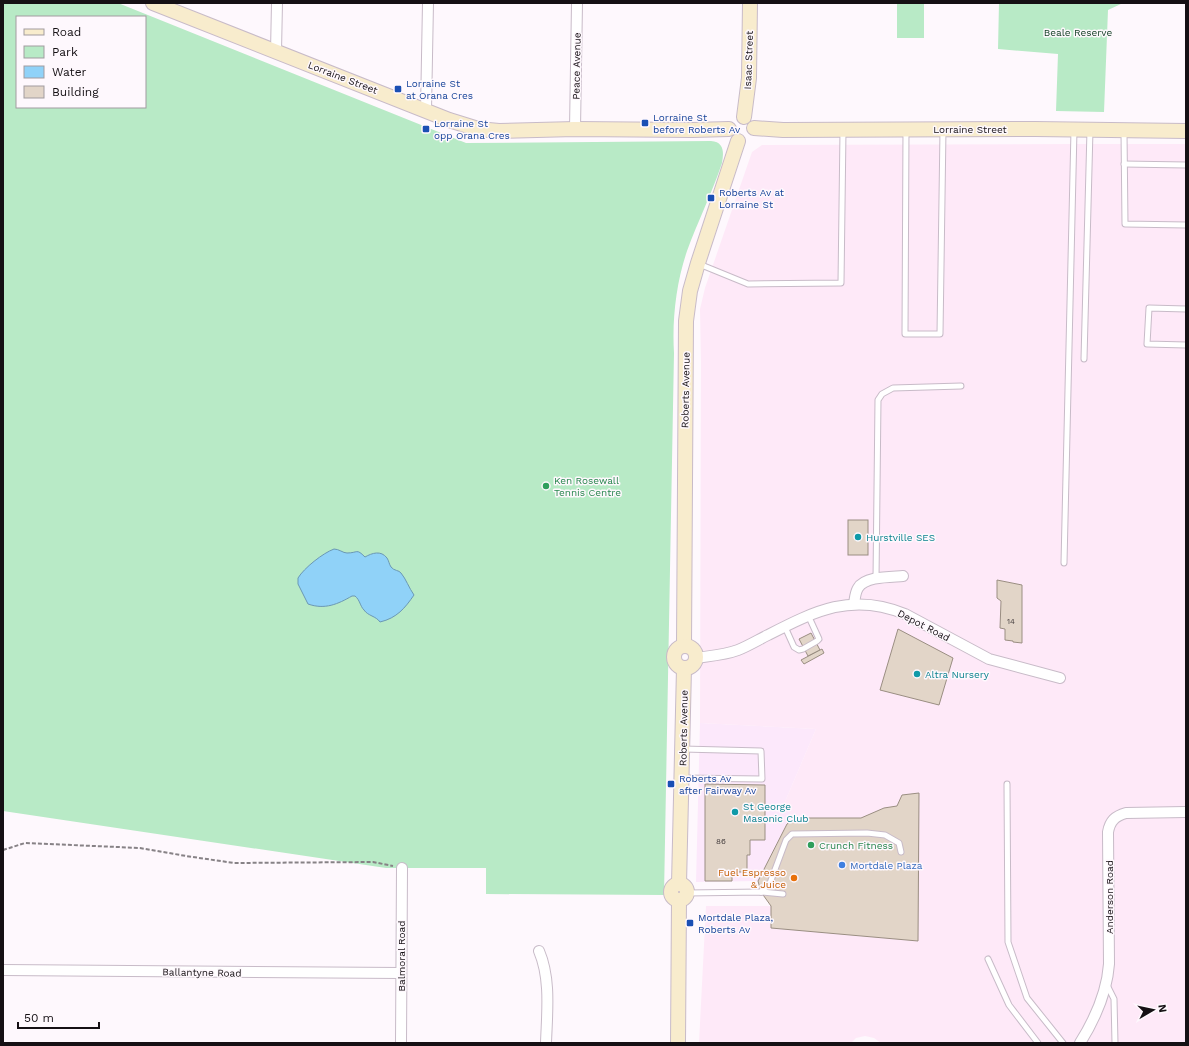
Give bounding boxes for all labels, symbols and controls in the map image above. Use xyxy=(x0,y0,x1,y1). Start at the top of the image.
legend xyxy=(16,16,146,108)
text: Road xyxy=(52,25,81,39)
park label: Beale Reserve xyxy=(1044,27,1112,38)
street label: Isaac Street xyxy=(742,30,755,89)
street label: Peace Avenue xyxy=(570,32,583,100)
text: Park xyxy=(52,45,78,59)
street label: Lorraine Street xyxy=(306,59,380,96)
text: Water xyxy=(52,65,87,79)
place label: Lorraine St at Orana Cres xyxy=(406,78,473,101)
marker: Lorraine St at Orana Cres xyxy=(393,84,403,94)
text: Building xyxy=(52,85,99,99)
place label: Lorraine St before Roberts Av xyxy=(653,112,741,135)
place label: Lorraine St opp Orana Cres xyxy=(434,118,510,141)
marker: Lorraine St before Roberts Av xyxy=(640,118,650,128)
marker: Lorraine St opp Orana Cres xyxy=(421,124,431,134)
street label: Lorraine Street xyxy=(933,124,1008,135)
place label: Roberts Av at Lorraine St xyxy=(719,187,785,210)
marker: Roberts Av at Lorraine St xyxy=(706,193,716,203)
street label: Roberts Avenue xyxy=(679,352,692,428)
place label: Ken Rosewall Tennis Centre xyxy=(554,475,621,498)
marker: Ken Rosewall Tennis Centre xyxy=(541,481,551,491)
marker: Hurstville SES xyxy=(853,532,863,542)
place label: Hurstville SES xyxy=(866,532,935,543)
street label: Depot Road xyxy=(896,608,952,643)
house number: 14 xyxy=(1007,617,1015,626)
marker: Altra Nursery xyxy=(912,669,922,679)
place label: Altra Nursery xyxy=(925,669,990,680)
street label: Roberts Avenue xyxy=(677,690,690,766)
place label: Roberts Av after Fairway Av xyxy=(679,773,757,796)
marker: Roberts Av after Fairway Av xyxy=(666,779,676,789)
place label: St George Masonic Club xyxy=(743,801,809,824)
marker: St George Masonic Club xyxy=(730,807,740,817)
house number: 86 xyxy=(716,837,726,846)
marker: Crunch Fitness xyxy=(806,840,816,850)
place label: Crunch Fitness xyxy=(819,840,893,851)
marker: Mortdale Plaza xyxy=(837,860,847,870)
place label: Mortdale Plaza xyxy=(850,860,923,871)
street label: Anderson Road xyxy=(1104,860,1115,934)
place label: Fuel Espresso & Juice xyxy=(718,867,786,890)
marker: Fuel Espresso & Juice xyxy=(789,873,799,883)
place label: Mortdale Plaza, Roberts Av xyxy=(698,912,773,935)
marker: Mortdale Plaza, Roberts Av xyxy=(685,918,695,928)
street label: Balmoral Road xyxy=(396,921,407,991)
street label: Ballantyne Road xyxy=(162,966,242,979)
north arrow xyxy=(1133,990,1173,1030)
text: N xyxy=(1155,1003,1169,1014)
scale bar xyxy=(18,1004,99,1030)
text: 50 m xyxy=(24,1011,54,1025)

